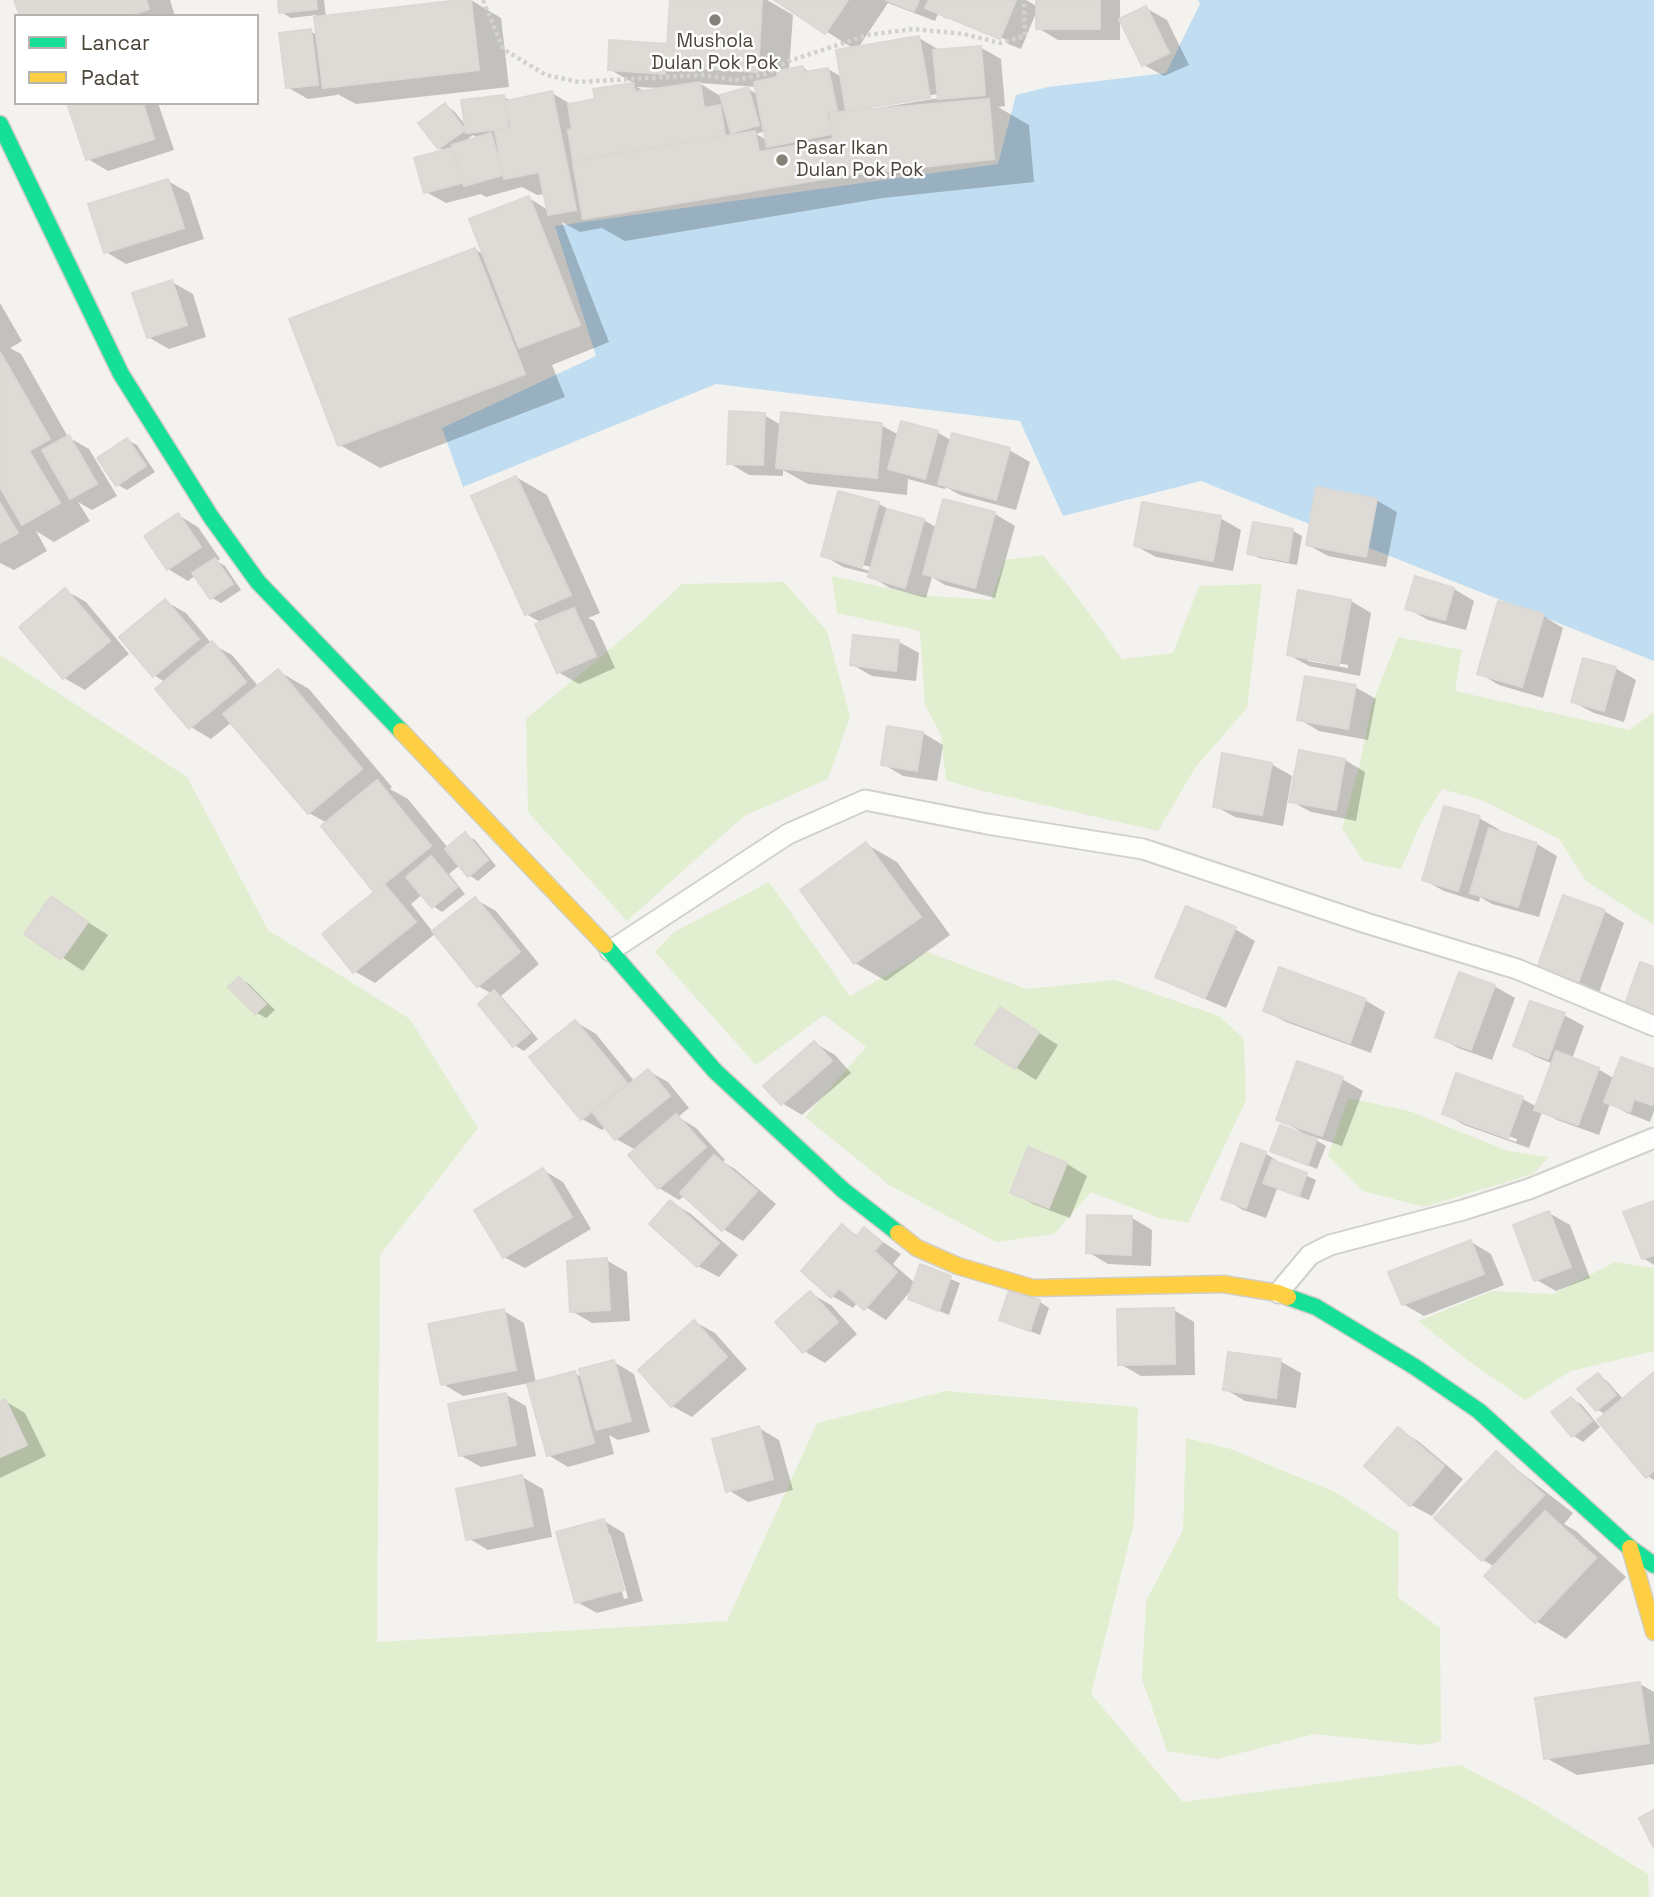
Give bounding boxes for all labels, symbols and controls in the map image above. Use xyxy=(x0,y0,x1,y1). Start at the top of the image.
marker: Mushola Dulan Pok Pok xyxy=(707,12,723,28)
legend xyxy=(14,14,259,105)
text: Lancar xyxy=(81,29,150,56)
place label: Mushola Dulan Pok Pok xyxy=(651,31,779,75)
text: Padat xyxy=(81,64,140,91)
place label: Pasar Ikan Dulan Pok Pok xyxy=(796,138,923,182)
marker: Pasar Ikan Dulan Pok Pok xyxy=(774,152,790,168)

